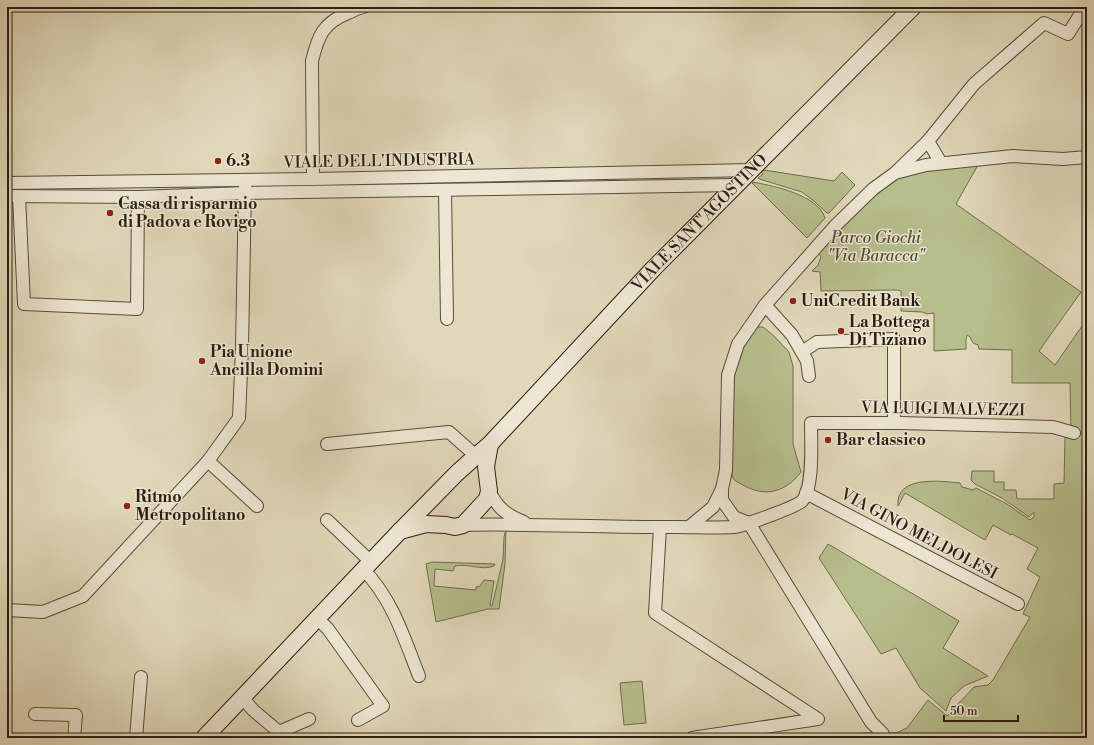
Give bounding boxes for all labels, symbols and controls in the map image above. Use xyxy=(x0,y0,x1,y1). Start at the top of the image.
street label: VIALE DELL'INDUSTRIA xyxy=(282,149,476,173)
street label: VIALE SANT'AGOSTINO xyxy=(627,150,771,296)
place label: 6.3 xyxy=(226,151,250,171)
marker: 6.3 xyxy=(213,156,223,166)
place label: Cassa di risparmio di Padova e Rovigo xyxy=(118,194,257,232)
marker: Cassa di risparmio di Padova e Rovigo xyxy=(105,208,115,218)
park label: Parco Giochi "Via Baracca" xyxy=(827,228,926,266)
place label: UniCredit Bank xyxy=(801,291,921,311)
marker: UniCredit Bank xyxy=(788,296,798,306)
place label: La Bottega Di Tiziano xyxy=(849,312,931,350)
marker: La Bottega Di Tiziano xyxy=(836,326,846,336)
place label: Pia Unione Ancilla Domini xyxy=(209,342,323,380)
marker: Pia Unione Ancilla Domini xyxy=(197,356,207,366)
street label: VIA LUIGI MALVEZZI xyxy=(860,398,1025,420)
place label: Bar classico xyxy=(836,430,926,450)
marker: Bar classico xyxy=(823,435,833,445)
street label: VIA GINO MELDOLESI xyxy=(836,484,1001,584)
place label: Ritmo Metropolitano xyxy=(135,487,245,525)
marker: Ritmo Metropolitano xyxy=(122,501,132,511)
scale bar xyxy=(944,697,1018,723)
text: 50 m xyxy=(950,704,978,719)

